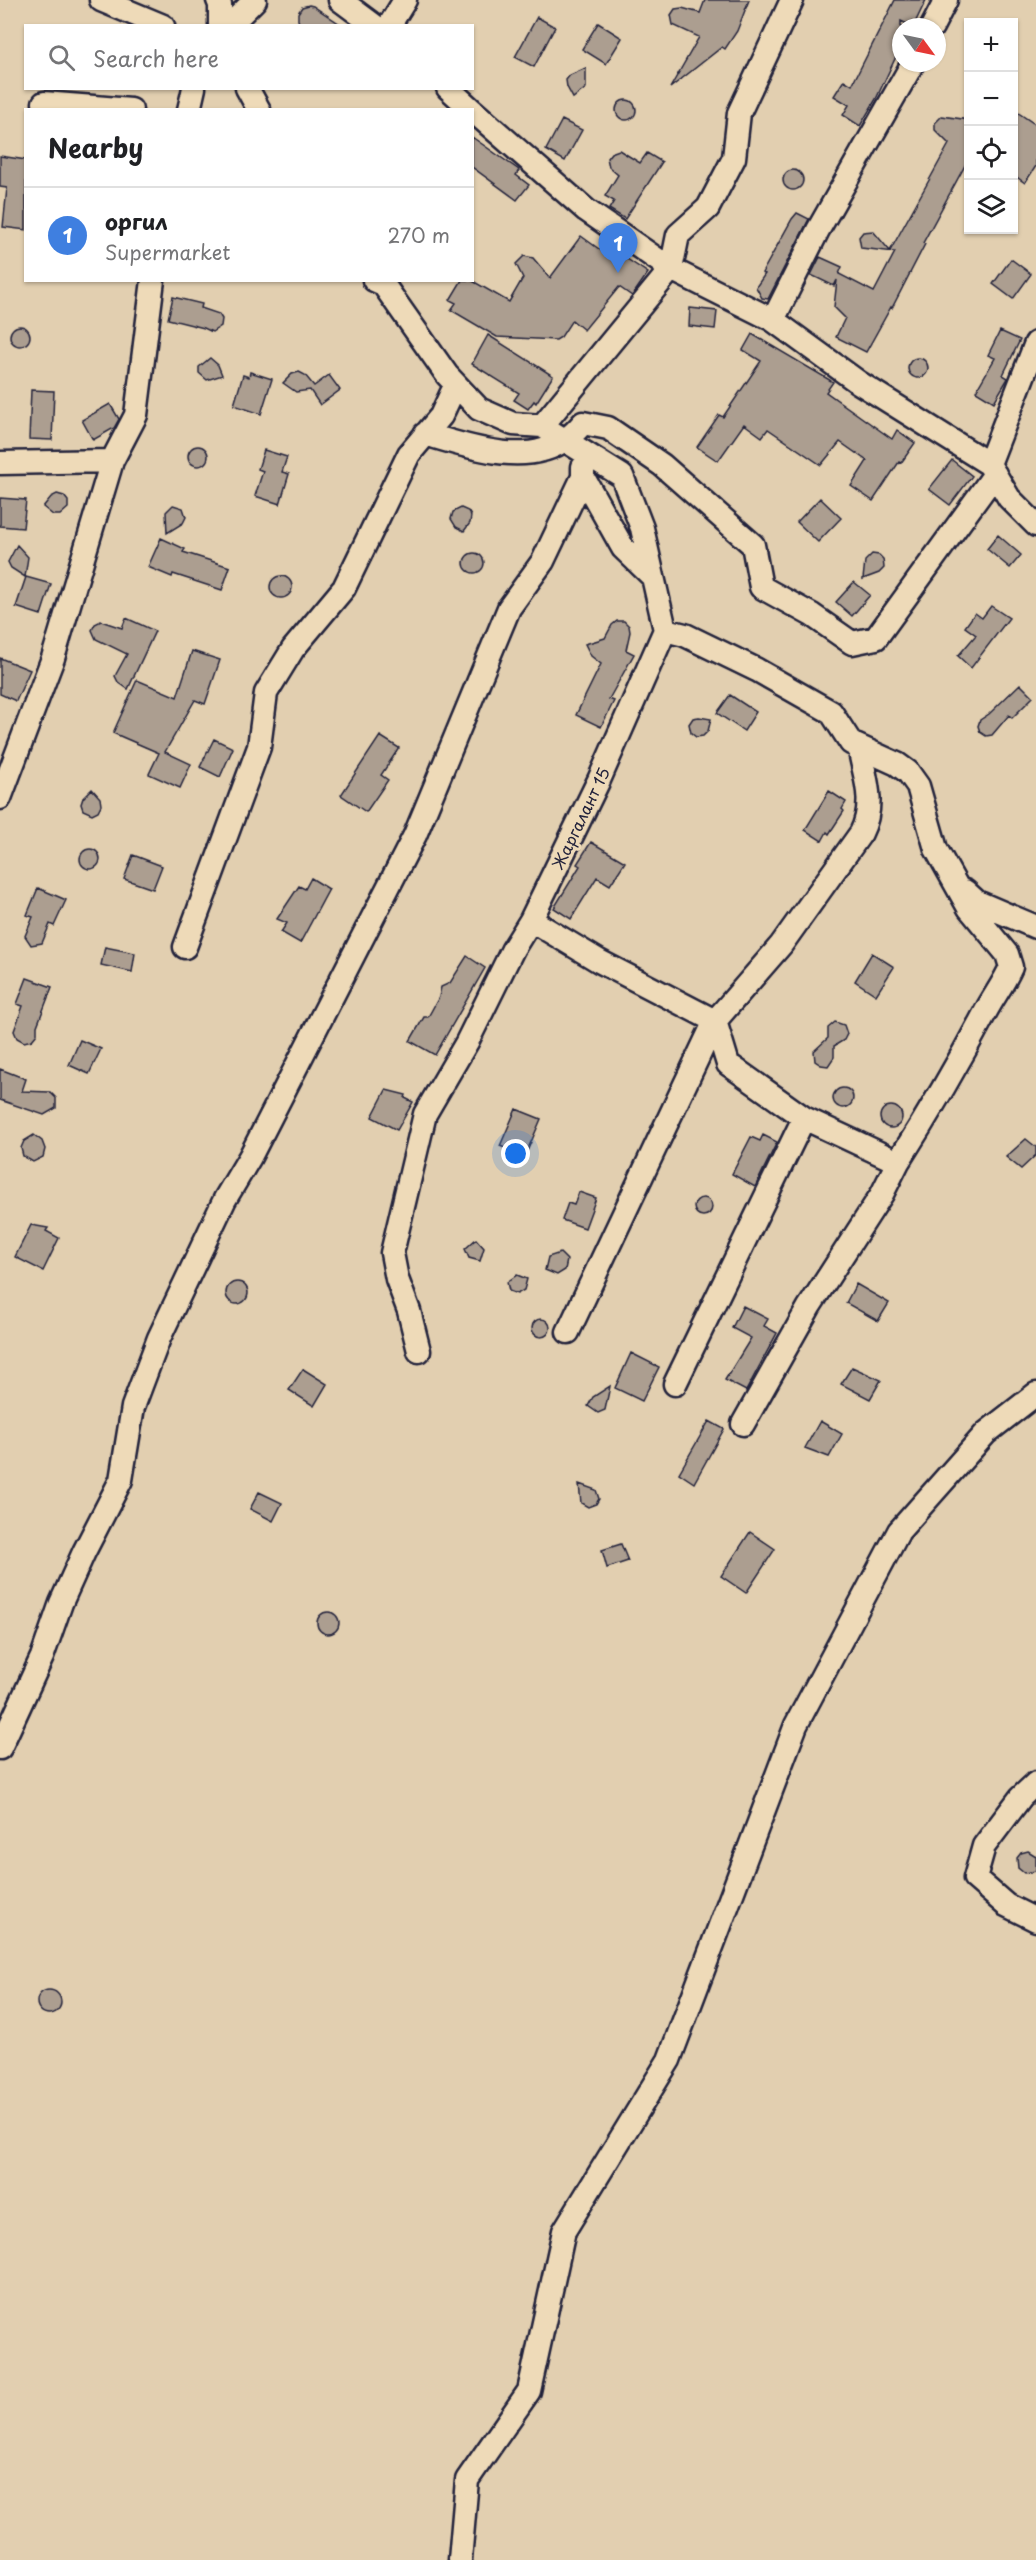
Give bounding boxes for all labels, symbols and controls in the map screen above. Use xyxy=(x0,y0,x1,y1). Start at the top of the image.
north arrow xyxy=(892,18,946,72)
map controls xyxy=(964,18,1018,234)
button: + xyxy=(964,18,1018,72)
search box xyxy=(24,24,474,90)
icon: search xyxy=(45,41,78,74)
text: Search here xyxy=(93,41,219,74)
button: − xyxy=(964,72,1018,126)
button: locate xyxy=(964,126,1018,180)
text: Nearby xyxy=(48,128,143,167)
button: layers xyxy=(964,180,1018,234)
text: оргил xyxy=(105,204,168,237)
text: 1 xyxy=(63,220,72,250)
text: 270 m xyxy=(387,220,450,250)
pin: 1 xyxy=(598,224,638,273)
text: Supermarket xyxy=(105,237,231,267)
street label: Жаргалант 15 xyxy=(545,763,615,873)
your location xyxy=(501,1139,530,1168)

